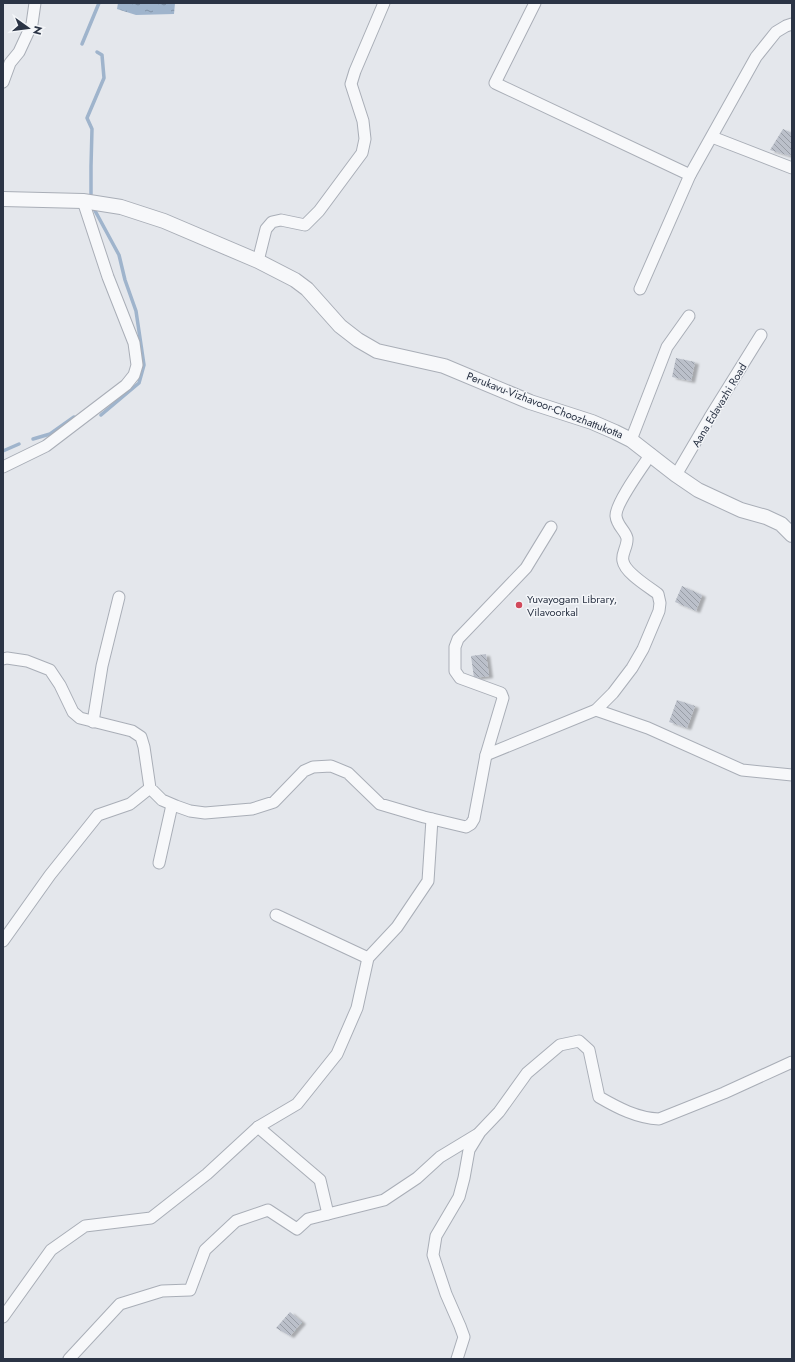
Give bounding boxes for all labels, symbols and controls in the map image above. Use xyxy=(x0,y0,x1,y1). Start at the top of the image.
north arrow xyxy=(8,8,48,48)
text: N xyxy=(29,24,47,37)
street label: Aana Edavazhi Road xyxy=(688,360,750,450)
street label: Perukavu-Vizhavoor-Choozhattukotta xyxy=(464,368,626,442)
place label: Yuvayogam Library, Vilavoorkal xyxy=(527,591,617,620)
marker: Yuvayogam Library, Vilavoorkal xyxy=(514,600,524,610)

